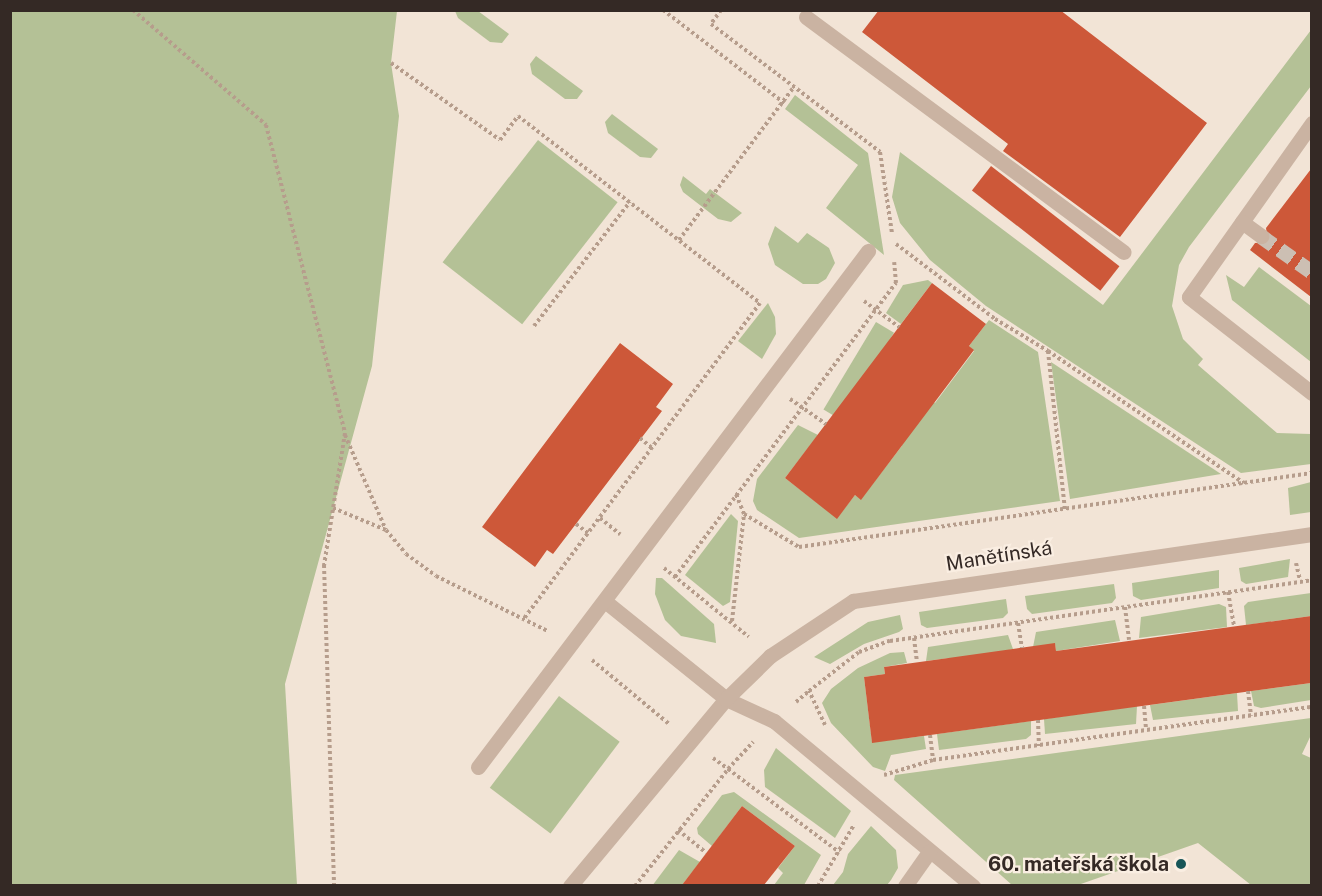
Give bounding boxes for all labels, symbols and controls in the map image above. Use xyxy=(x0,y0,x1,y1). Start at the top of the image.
street label: Manětínská xyxy=(944,536,1054,576)
place label: 60. mateřská škola xyxy=(988,852,1169,876)
marker: 60. mateřská škola xyxy=(1174,857,1188,871)

